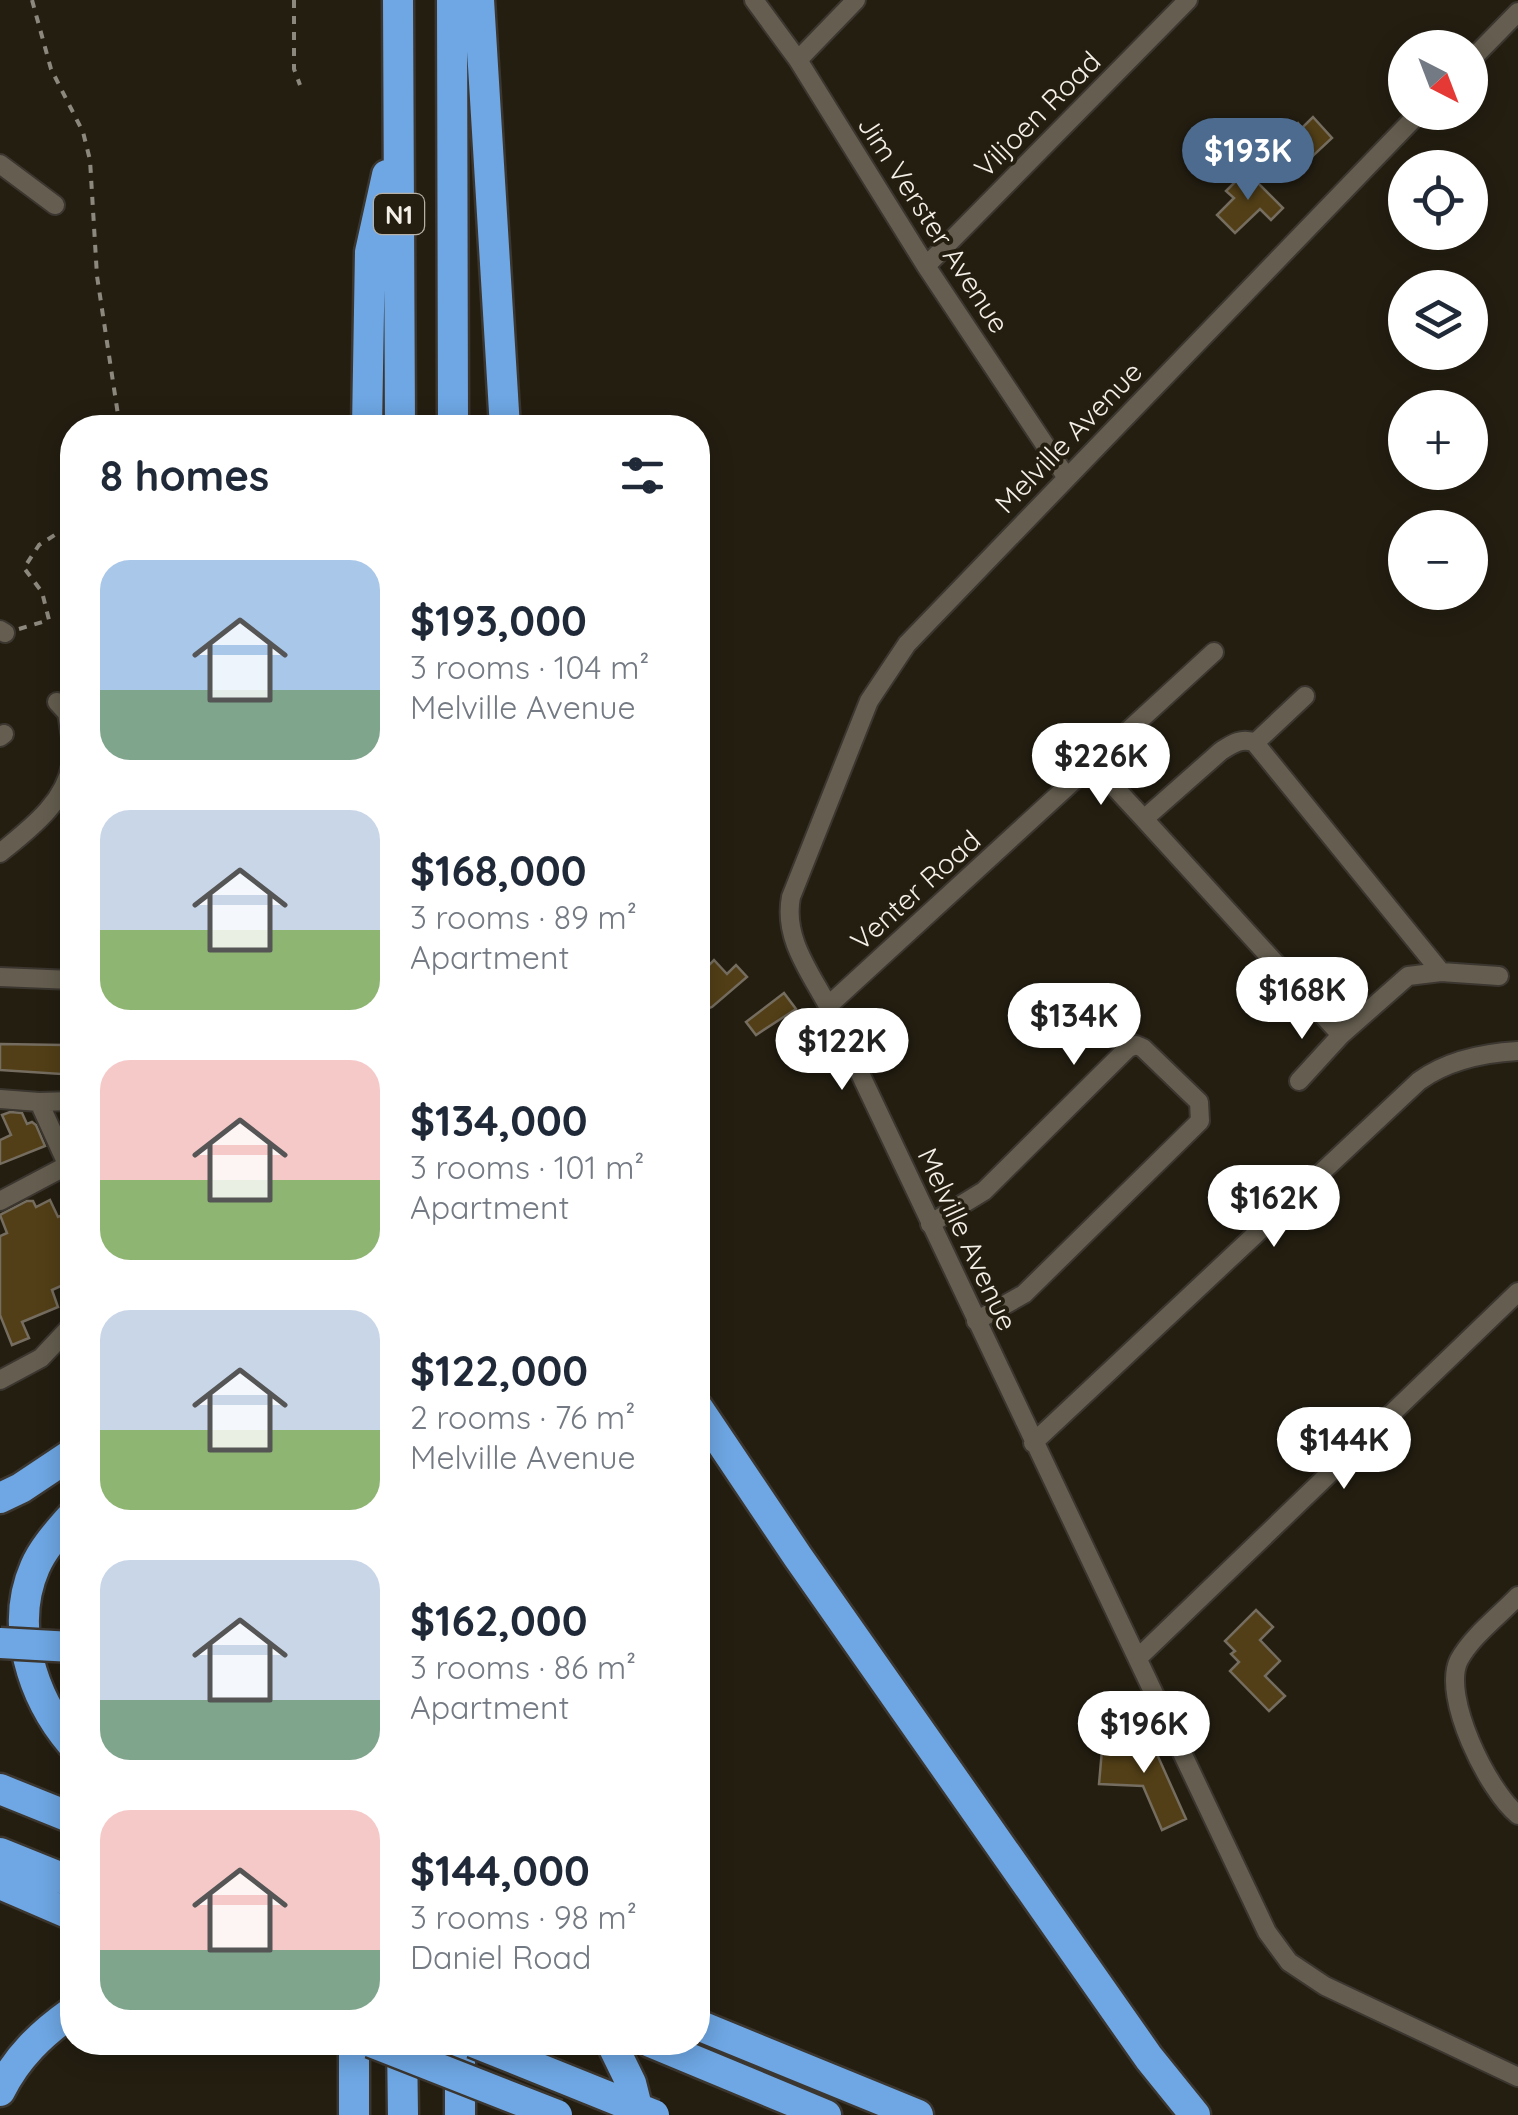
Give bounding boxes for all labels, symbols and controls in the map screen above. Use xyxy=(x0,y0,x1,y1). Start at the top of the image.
north arrow xyxy=(1388,30,1488,130)
map controls xyxy=(1388,30,1488,610)
street label: Viljoen Road xyxy=(967,44,1107,184)
street label: Jim Verster Avenue xyxy=(851,109,1017,339)
pin: $193K xyxy=(1178,118,1318,203)
text: $193K xyxy=(1204,130,1292,170)
button: locate xyxy=(1388,150,1488,250)
road number: N1 xyxy=(374,194,424,234)
button: layers xyxy=(1388,270,1488,370)
street label: Melville Avenue xyxy=(987,354,1149,520)
button: + xyxy=(1388,390,1488,490)
icon: filters xyxy=(615,448,670,503)
text: 8 homes xyxy=(100,449,269,502)
button: − xyxy=(1388,510,1488,610)
text: $193,000 xyxy=(410,594,587,647)
icon: home xyxy=(180,600,300,720)
text: 3 rooms · 104 m² xyxy=(410,647,650,687)
text: Melville Avenue xyxy=(410,687,636,727)
pin: $226K xyxy=(1031,723,1171,808)
text: $226K xyxy=(1054,735,1148,775)
street label: Venter Road xyxy=(843,822,987,958)
text: $168,000 xyxy=(410,844,587,897)
icon: home xyxy=(180,850,300,970)
text: 3 rooms · 89 m² xyxy=(410,897,637,937)
text: Apartment xyxy=(410,937,569,977)
pin: $168K xyxy=(1232,957,1372,1042)
text: $168K xyxy=(1258,969,1346,1009)
pin: $134K xyxy=(1004,983,1144,1068)
text: $134K xyxy=(1030,995,1118,1035)
pin: $122K xyxy=(772,1008,912,1093)
text: $122K xyxy=(798,1020,886,1060)
text: $134,000 xyxy=(410,1094,588,1147)
icon: home xyxy=(180,1100,300,1220)
street label: Melville Avenue xyxy=(910,1142,1026,1336)
text: 3 rooms · 101 m² xyxy=(410,1147,644,1187)
pin: $162K xyxy=(1204,1165,1344,1250)
text: $162K xyxy=(1230,1177,1318,1217)
text: Apartment xyxy=(410,1187,569,1227)
text: $122,000 xyxy=(410,1344,588,1397)
icon: home xyxy=(180,1350,300,1470)
text: 2 rooms · 76 m² xyxy=(410,1397,635,1437)
pin: $144K xyxy=(1274,1407,1414,1492)
text: $144K xyxy=(1299,1419,1389,1459)
text: Melville Avenue xyxy=(410,1437,636,1477)
text: $162,000 xyxy=(410,1594,587,1647)
icon: home xyxy=(180,1600,300,1720)
text: 3 rooms · 86 m² xyxy=(410,1647,636,1687)
text: Apartment xyxy=(410,1687,569,1727)
pin: $196K xyxy=(1074,1691,1214,1776)
text: $196K xyxy=(1100,1703,1188,1743)
text: $144,000 xyxy=(410,1844,590,1897)
icon: home xyxy=(180,1850,300,1970)
text: 3 rooms · 98 m² xyxy=(410,1897,637,1937)
text: Daniel Road xyxy=(410,1937,591,1977)

